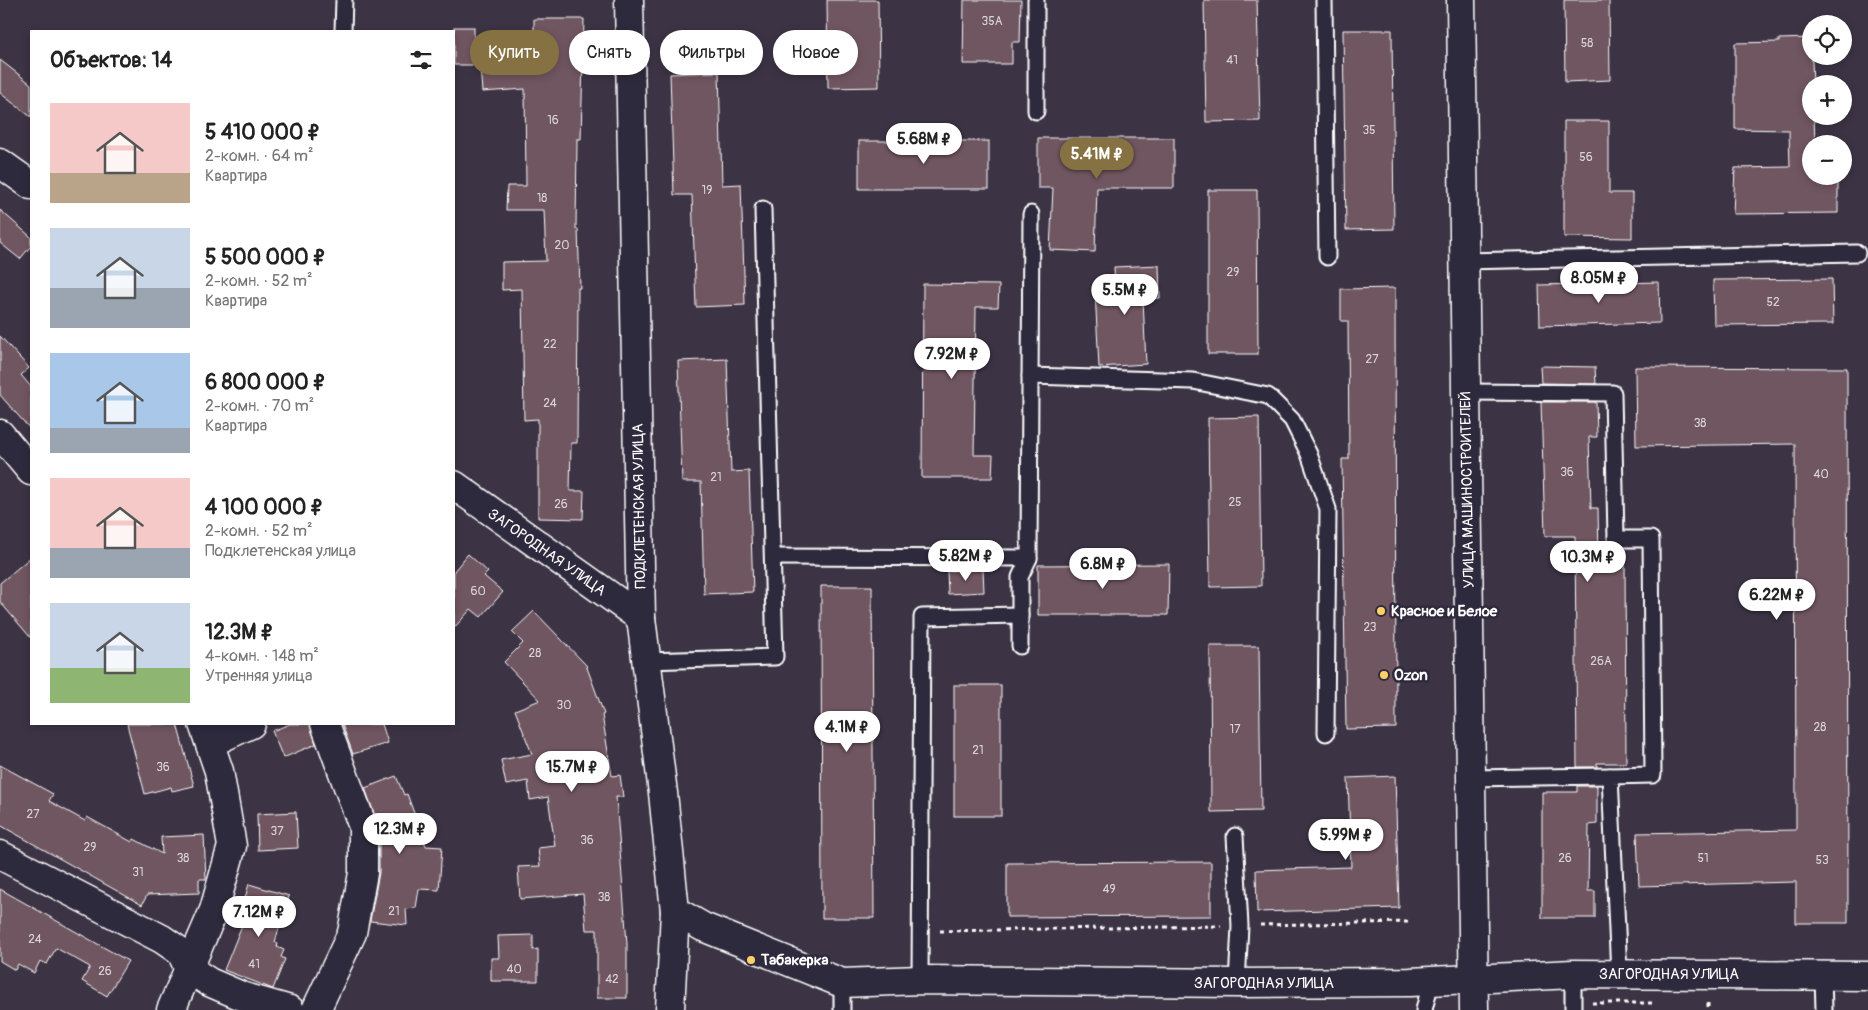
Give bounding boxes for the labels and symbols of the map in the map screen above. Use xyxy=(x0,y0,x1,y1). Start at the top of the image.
house number: 35А xyxy=(982,14,1003,29)
house number: 58 xyxy=(1581,36,1593,51)
house number: 41 xyxy=(1226,53,1238,68)
house number: 16 xyxy=(547,113,559,128)
pin: 5.68M ₽ xyxy=(878,122,970,165)
house number: 35 xyxy=(1362,123,1376,138)
pin: 5.41M ₽ xyxy=(1051,138,1143,180)
house number: 56 xyxy=(1579,150,1593,165)
house number: 19 xyxy=(702,183,712,198)
house number: 18 xyxy=(537,191,547,206)
house number: 20 xyxy=(555,238,569,253)
pin: 8.05M ₽ xyxy=(1553,262,1645,304)
house number: 29 xyxy=(1227,265,1239,280)
pin: 5.5M ₽ xyxy=(1084,274,1166,316)
house number: 52 xyxy=(1766,295,1780,310)
house number: 22 xyxy=(543,337,557,352)
pin: 7.92M ₽ xyxy=(906,338,998,380)
house number: 27 xyxy=(1365,352,1379,367)
street label: УЛИЦА МАШИНОСТРОИТЕЛЕЙ xyxy=(1456,391,1479,589)
house number: 24 xyxy=(543,396,557,411)
house number: 38 xyxy=(1694,416,1706,431)
street label: ПОДКЛЕТЕНСКАЯ УЛИЦА xyxy=(629,423,650,589)
house number: 36 xyxy=(1560,465,1574,480)
house number: 40 xyxy=(1813,467,1829,482)
house number: 21 xyxy=(710,470,722,485)
house number: 25 xyxy=(1228,495,1242,510)
house number: 26 xyxy=(554,497,568,512)
street label: ЗАГОРОДНАЯ УЛИЦА xyxy=(484,504,610,600)
pin: 5.82M ₽ xyxy=(920,540,1012,582)
pin: 10.3M ₽ xyxy=(1542,540,1634,583)
pin: 6.8M ₽ xyxy=(1062,548,1144,590)
pin: 6.22M ₽ xyxy=(1731,578,1823,621)
house number: 60 xyxy=(470,584,486,599)
place label: Красное и Белое xyxy=(1391,602,1498,621)
marker: Красное и Белое xyxy=(1375,605,1387,617)
house number: 23 xyxy=(1363,620,1377,635)
house number: 28 xyxy=(529,646,541,661)
house number: 26А xyxy=(1590,654,1612,669)
place label: Ozon xyxy=(1394,666,1428,685)
marker: Ozon xyxy=(1378,669,1390,681)
house number: 30 xyxy=(557,698,571,713)
pin: 4.1M ₽ xyxy=(806,710,888,753)
house number: 28 xyxy=(1814,720,1826,735)
house number: 17 xyxy=(1229,722,1241,737)
house number: 21 xyxy=(972,743,984,758)
pin: 15.7M ₽ xyxy=(526,750,618,793)
house number: 36 xyxy=(156,760,170,775)
house number: 27 xyxy=(26,807,40,822)
pin: 12.3M ₽ xyxy=(354,812,446,855)
pin: 5.99M ₽ xyxy=(1300,818,1392,861)
house number: 37 xyxy=(270,824,284,839)
house number: 36 xyxy=(580,833,594,848)
house number: 29 xyxy=(84,840,96,855)
house number: 38 xyxy=(177,851,189,866)
house number: 26 xyxy=(1558,851,1572,866)
house number: 51 xyxy=(1697,851,1709,866)
house number: 53 xyxy=(1815,853,1829,868)
house number: 31 xyxy=(132,865,144,880)
house number: 49 xyxy=(1102,882,1116,897)
house number: 38 xyxy=(598,890,610,905)
pin: 7.12M ₽ xyxy=(213,896,305,938)
house number: 21 xyxy=(388,904,400,919)
house number: 24 xyxy=(28,932,42,947)
place label: Табакерка xyxy=(760,951,828,970)
marker: Табакерка xyxy=(745,954,757,966)
house number: 41 xyxy=(248,957,260,972)
house number: 40 xyxy=(506,962,522,977)
house number: 26 xyxy=(98,964,112,979)
street label: ЗАГОРОДНАЯ УЛИЦА xyxy=(1599,965,1739,984)
house number: 42 xyxy=(605,972,619,987)
street label: ЗАГОРОДНАЯ УЛИЦА xyxy=(1194,974,1334,993)

